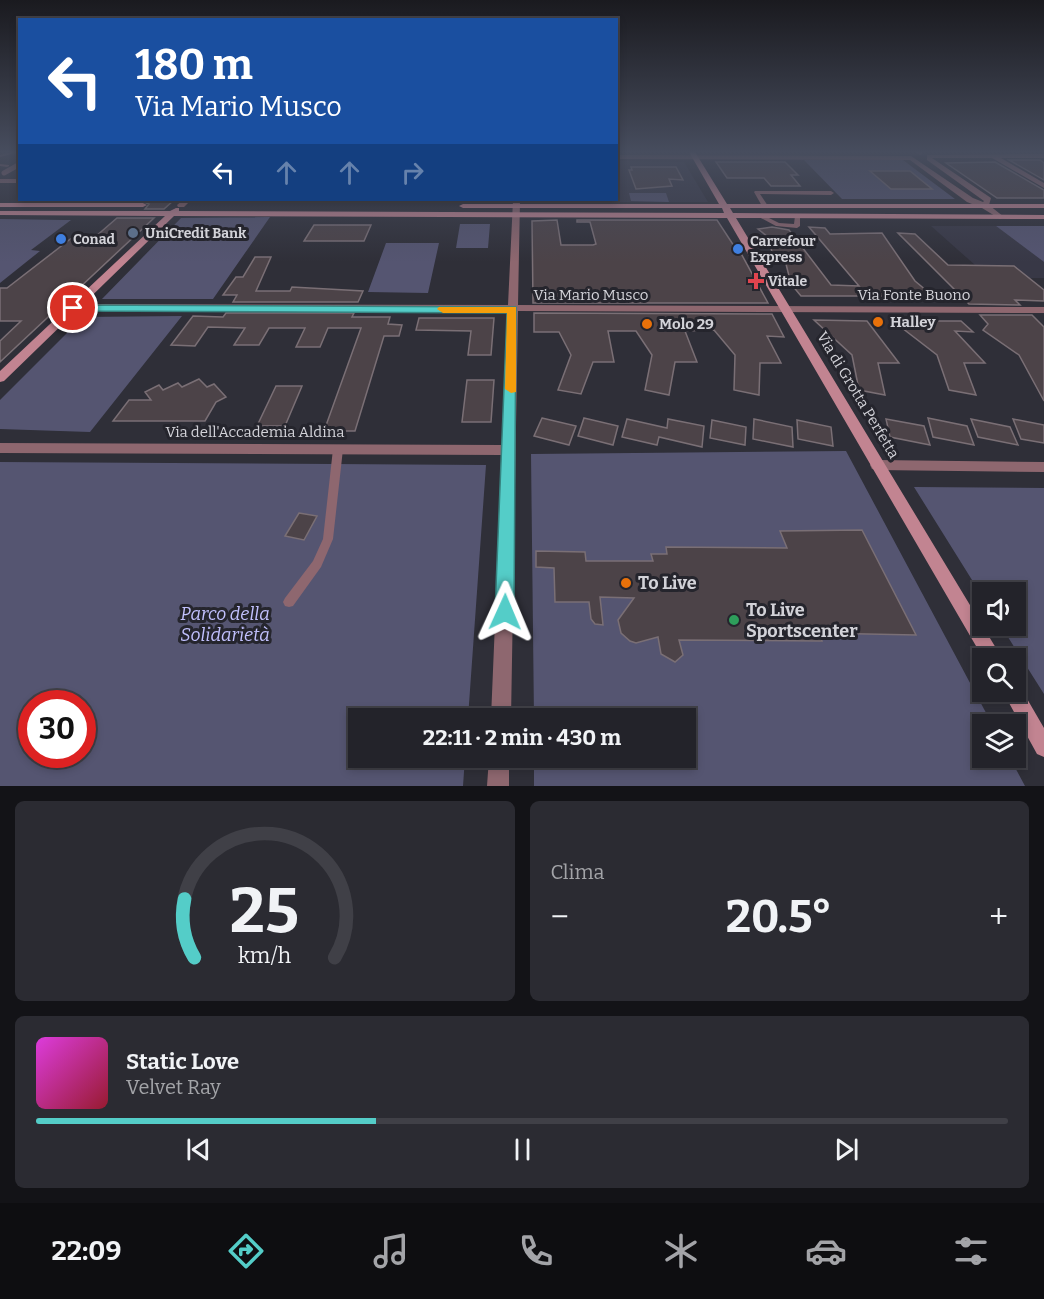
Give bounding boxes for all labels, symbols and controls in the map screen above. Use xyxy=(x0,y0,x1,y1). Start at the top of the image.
text: 180 m xyxy=(135,40,253,90)
icon: left xyxy=(36,42,114,120)
text: Via Mario Musco xyxy=(135,91,342,123)
icon: left xyxy=(207,156,240,189)
icon: ahead xyxy=(270,156,303,189)
icon: ahead xyxy=(333,156,366,189)
icon: right xyxy=(396,156,429,189)
place label: UniCredit Bank xyxy=(145,225,247,242)
marker: UniCredit Bank xyxy=(126,226,140,240)
place label: Conad xyxy=(73,231,115,248)
marker: Conad xyxy=(54,232,68,246)
place label: Carrefour Express xyxy=(750,233,816,266)
marker: Carrefour Express xyxy=(731,242,745,256)
place label: Vitale xyxy=(768,273,807,290)
marker: Vitale xyxy=(749,274,763,288)
pin xyxy=(47,282,98,333)
street label: Via Mario Musco xyxy=(534,286,648,304)
street label: Via Fonte Buono xyxy=(858,286,970,304)
icon: arrive xyxy=(56,291,89,324)
place label: Halley xyxy=(890,313,936,331)
place label: Molo 29 xyxy=(659,315,714,333)
marker: Halley xyxy=(871,315,885,329)
marker: Molo 29 xyxy=(640,317,654,331)
street label: Via di Grotta Perfetta xyxy=(813,328,903,462)
street label: Via dell'Accademia Aldina xyxy=(166,423,344,441)
place label: To Live xyxy=(638,572,697,594)
marker: To Live xyxy=(619,576,633,590)
position arrow xyxy=(473,580,537,644)
map controls xyxy=(972,582,1026,768)
button: sound xyxy=(972,582,1026,636)
place label: To Live Sportscenter xyxy=(746,599,858,642)
park label: Parco della Solidarietà xyxy=(180,603,270,646)
marker: To Live Sportscenter xyxy=(727,613,741,627)
button: search xyxy=(972,648,1026,702)
speed limit sign: 30 xyxy=(18,690,96,768)
button: layers xyxy=(972,714,1026,768)
text: 22:11 · 2 min · 430 m xyxy=(423,724,621,751)
text: Clima xyxy=(551,860,605,884)
text: 25 xyxy=(230,874,299,949)
text: 20.5° xyxy=(726,890,832,944)
text: − xyxy=(551,897,569,937)
text: + xyxy=(989,897,1008,937)
text: km/h xyxy=(238,943,291,969)
text: Static Love xyxy=(126,1048,239,1075)
text: Velvet Ray xyxy=(126,1075,221,1099)
icon: previous xyxy=(182,1133,215,1166)
icon: pause xyxy=(506,1133,539,1166)
icon: next xyxy=(830,1133,863,1166)
icon: directions xyxy=(225,1230,267,1272)
icon: music xyxy=(370,1230,412,1272)
icon: phone xyxy=(515,1230,557,1272)
icon: climate xyxy=(660,1230,702,1272)
icon: car xyxy=(805,1230,847,1272)
icon: filters xyxy=(950,1230,992,1272)
text: 22:09 xyxy=(52,1235,121,1267)

